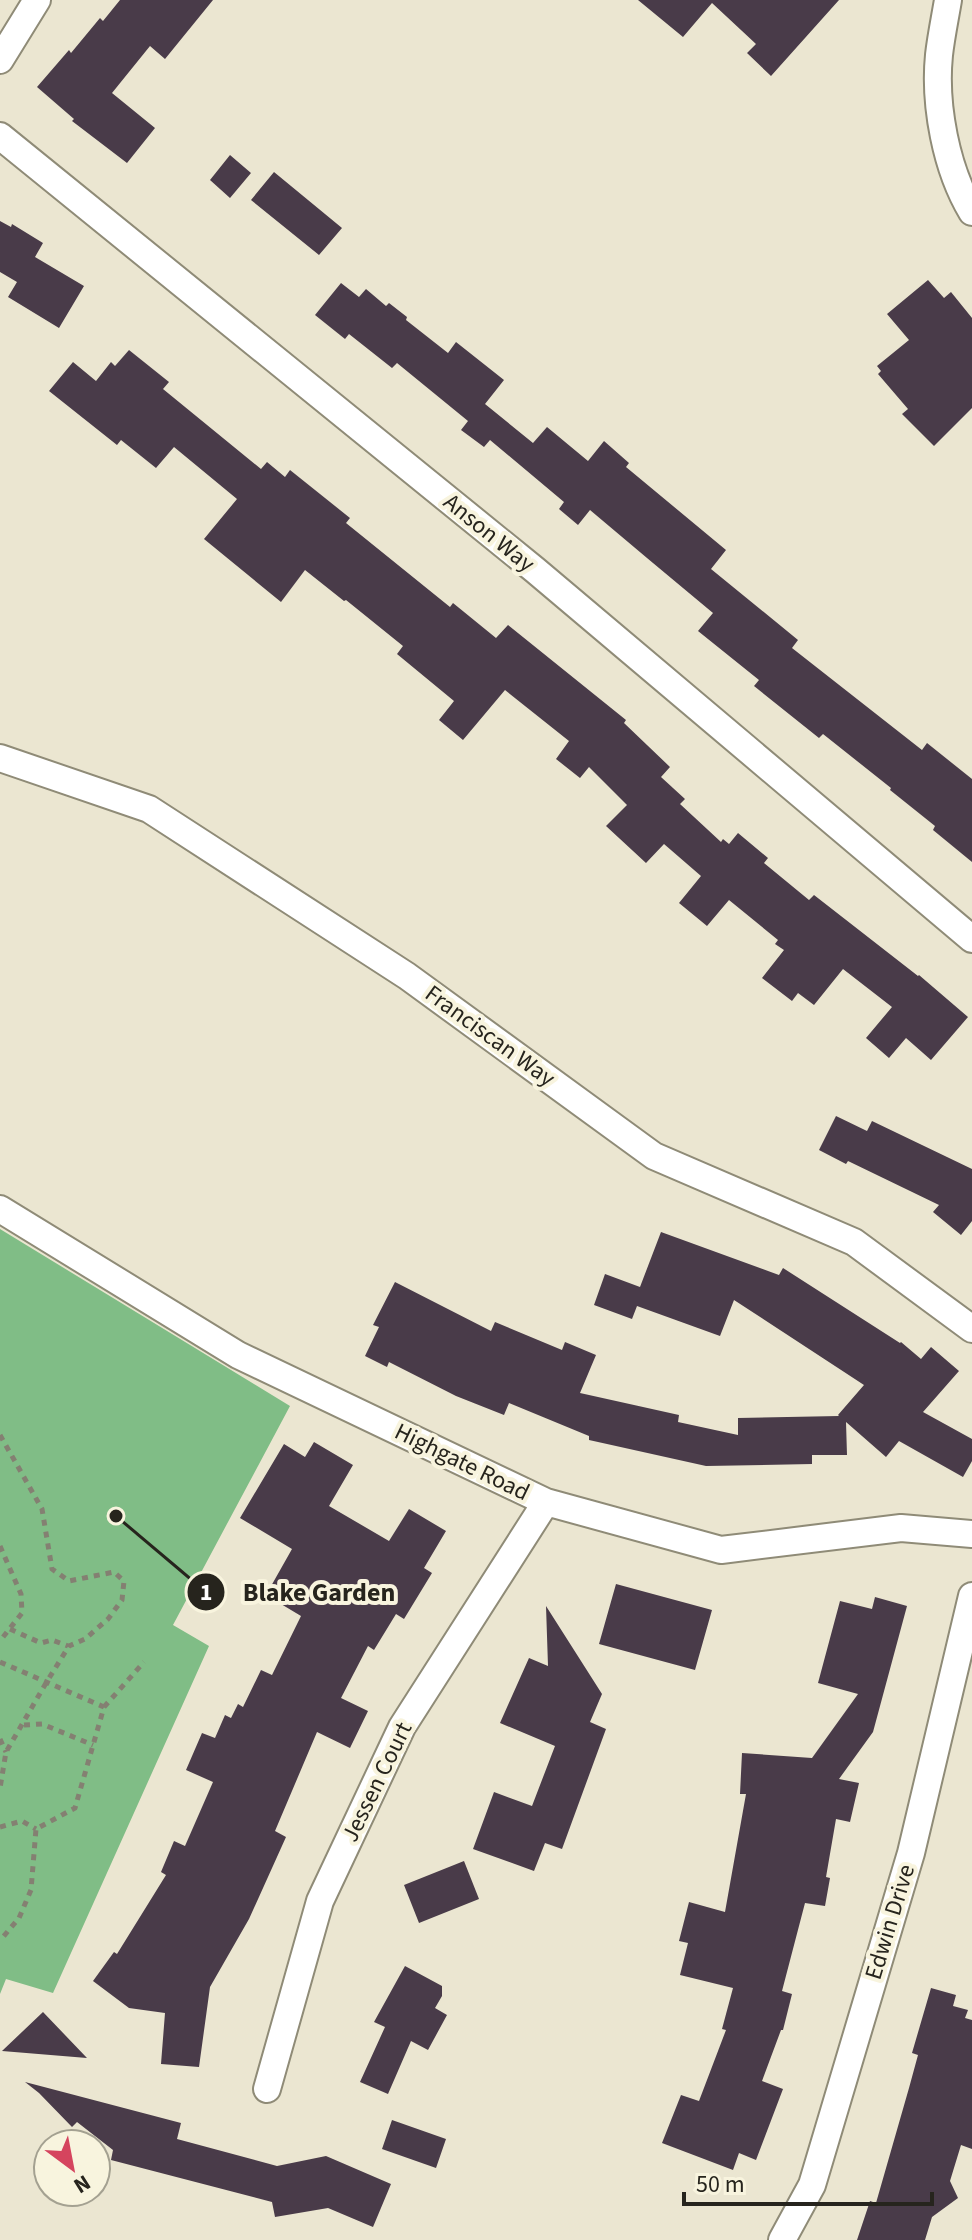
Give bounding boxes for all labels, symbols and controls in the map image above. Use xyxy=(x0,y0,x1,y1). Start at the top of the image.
street label: Anson Way xyxy=(436,485,542,581)
street label: Franciscan Way xyxy=(418,977,562,1095)
street label: Highgate Road xyxy=(389,1414,535,1510)
callout: Blake Garden xyxy=(186,1567,411,1617)
text: Blake Garden xyxy=(243,1574,395,1611)
text: 1 xyxy=(200,1575,212,1610)
street label: Jessen Court xyxy=(333,1716,421,1848)
street label: Edwin Drive xyxy=(856,1860,924,1984)
north arrow xyxy=(32,2128,112,2208)
scale bar xyxy=(684,2156,932,2206)
text: N xyxy=(67,2167,97,2202)
text: 50 m xyxy=(696,2167,745,2202)

